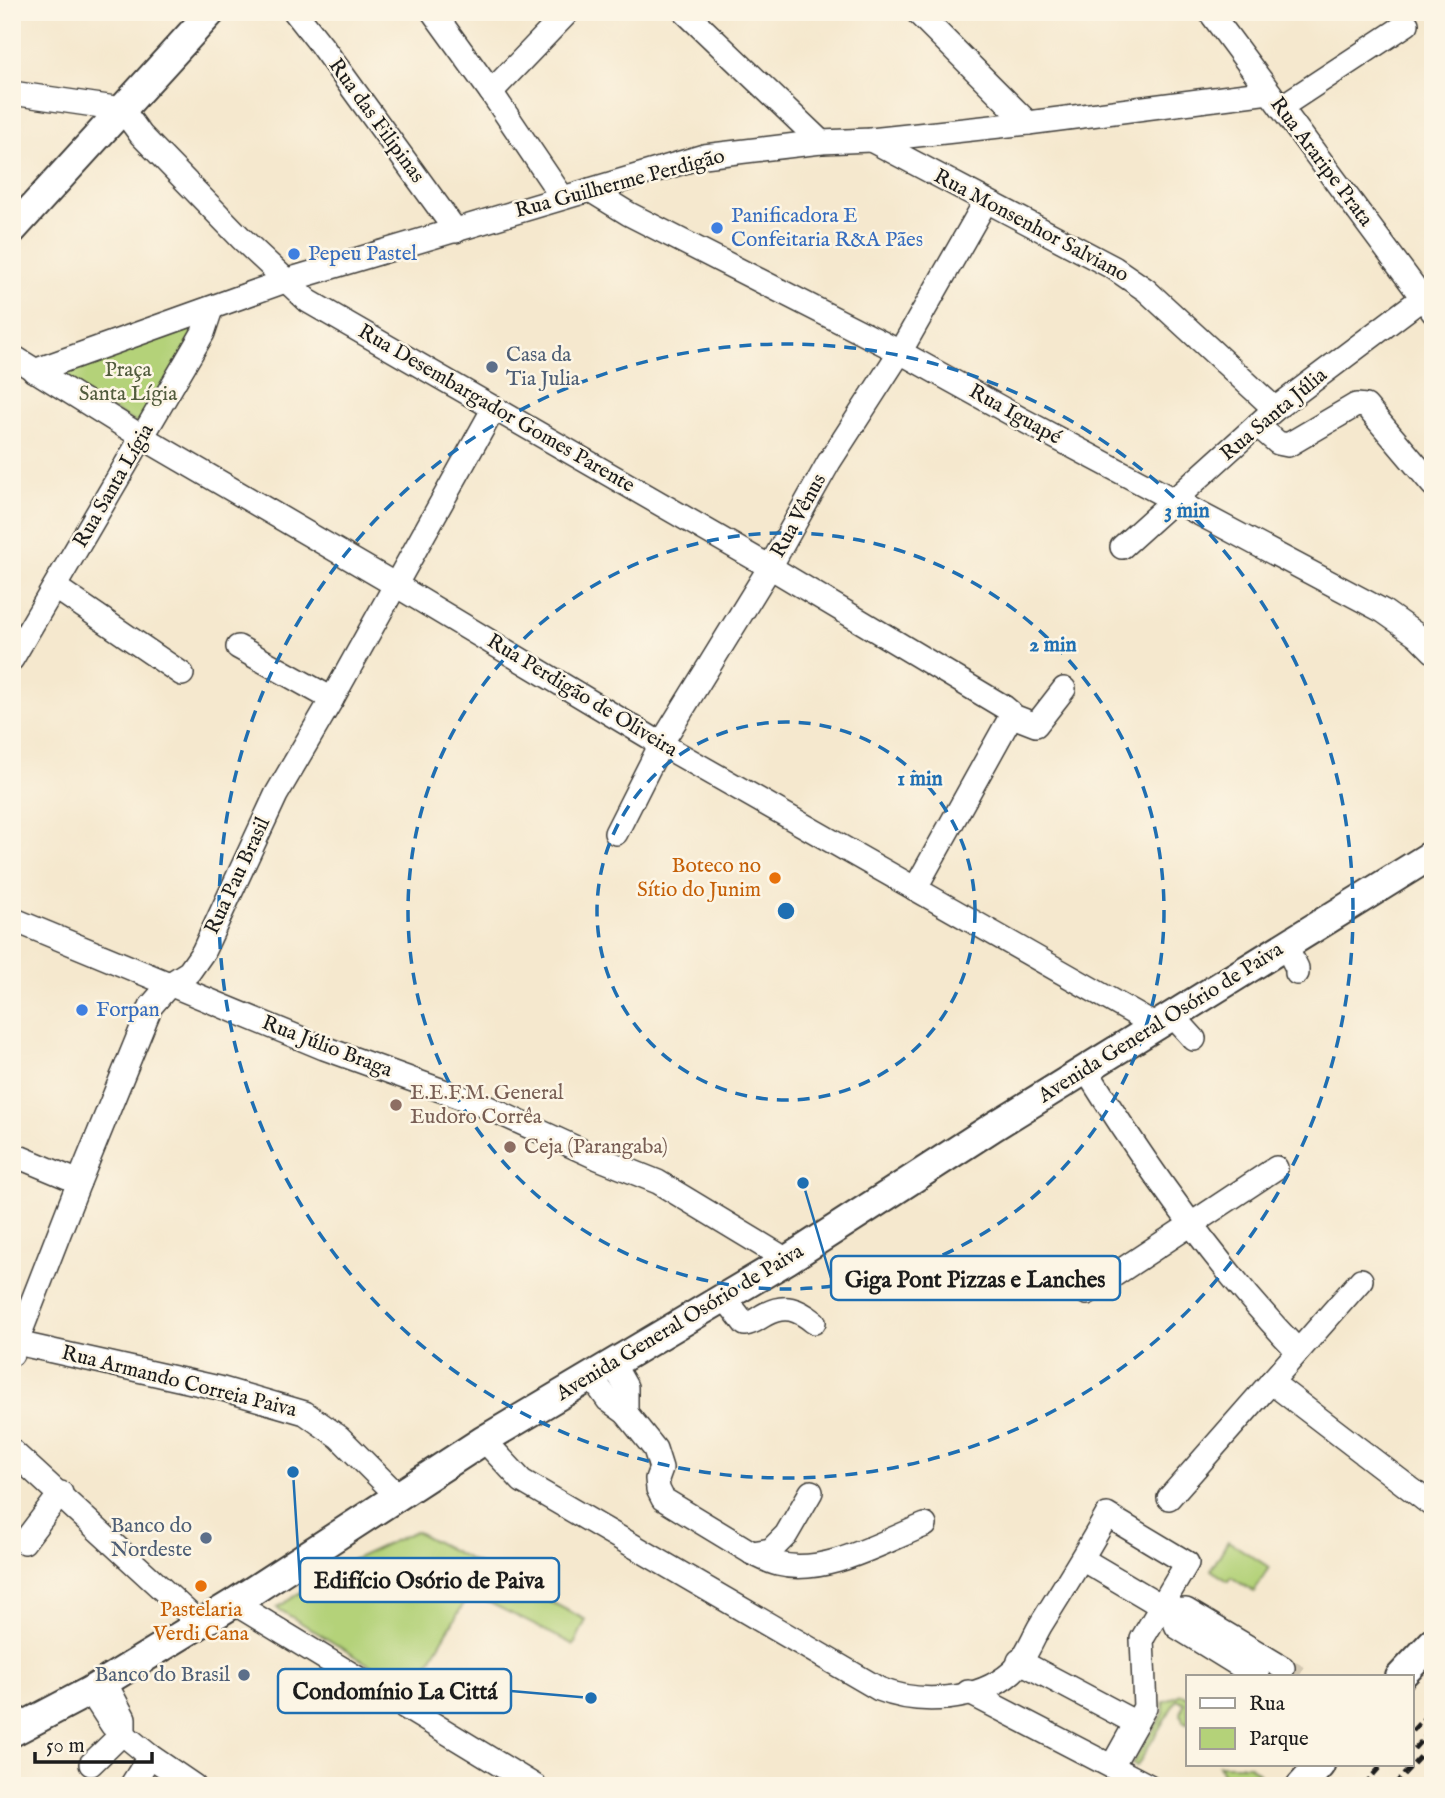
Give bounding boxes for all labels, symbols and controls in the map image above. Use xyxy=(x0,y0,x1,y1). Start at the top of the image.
street label: Rua das Filipinas xyxy=(322,53,430,189)
street label: Rua Araripe Prata xyxy=(1263,92,1379,233)
street label: Rua Guilherme Perdigão xyxy=(512,143,728,225)
street label: Rua Monsenhor Salviano xyxy=(929,163,1133,289)
place label: Panificadora E Confeitaria R&A Pães xyxy=(731,203,923,254)
marker: Panificadora E Confeitaria R&A Pães xyxy=(709,220,725,236)
place label: Pepeu Pastel xyxy=(308,241,417,268)
marker: Pepeu Pastel xyxy=(286,246,302,262)
street label: Rua Desembargador Gomes Parente xyxy=(353,318,640,500)
place label: Casa da Tia Julia xyxy=(506,342,581,393)
park label: Praça Santa Lígia xyxy=(79,357,178,408)
marker: Casa da Tia Julia xyxy=(484,359,500,375)
street label: Rua Santa Júlia xyxy=(1215,362,1334,468)
street label: Rua Iguapé xyxy=(964,379,1066,452)
street label: Rua Santa Lígia xyxy=(68,418,161,553)
street label: Rua Vênus xyxy=(765,469,833,563)
text: 3 min xyxy=(1164,498,1210,525)
street label: Rua Perdigão de Oliveira xyxy=(482,628,683,764)
text: 2 min xyxy=(1029,632,1077,659)
text: 1 min xyxy=(897,766,943,793)
street label: Rua Pau Brasil xyxy=(199,813,277,939)
place label: Boteco no Sítio do Junim xyxy=(637,853,761,904)
marker: Boteco no Sítio do Junim xyxy=(767,870,783,886)
centre of rings xyxy=(774,899,798,923)
street label: Avenida General Osório de Paiva xyxy=(1033,936,1289,1110)
place label: Forpan xyxy=(96,997,160,1024)
marker: Forpan xyxy=(74,1002,90,1018)
street label: Rua Júlio Braga xyxy=(258,1010,397,1085)
place label: E.E.F.M. General Eudoro Corrêa xyxy=(410,1080,564,1131)
marker: E.E.F.M. General Eudoro Corrêa xyxy=(388,1097,404,1113)
place label: Ceja (Parangaba) xyxy=(524,1134,668,1161)
marker: Ceja (Parangaba) xyxy=(502,1139,518,1155)
street label: Avenida General Osório de Paiva xyxy=(550,1238,809,1408)
callout: Giga Pont Pizzas e Lanches xyxy=(831,1256,1120,1300)
text: Giga Pont Pizzas e Lanches xyxy=(845,1266,1105,1295)
street label: Rua Armando Correia Paiva xyxy=(59,1340,300,1425)
place label: Banco do Nordeste xyxy=(110,1513,192,1564)
marker: Banco do Nordeste xyxy=(198,1530,214,1546)
callout: Edifício Osório de Paiva xyxy=(300,1558,559,1602)
text: Edifício Osório de Paiva xyxy=(314,1567,545,1596)
marker: Pastelaria Verdi Cana xyxy=(193,1578,209,1594)
place label: Pastelaria Verdi Cana xyxy=(152,1597,250,1648)
place label: Banco do Brasil xyxy=(94,1662,230,1689)
marker: Banco do Brasil xyxy=(236,1667,252,1683)
callout: Condomínio La Cittá xyxy=(278,1669,511,1713)
legend xyxy=(1186,1675,1414,1766)
text: Condomínio La Cittá xyxy=(293,1678,498,1707)
text: Rua xyxy=(1249,1691,1286,1718)
scale bar xyxy=(35,1721,152,1765)
text: Parque xyxy=(1249,1726,1309,1753)
text: 50 m xyxy=(46,1733,85,1760)

